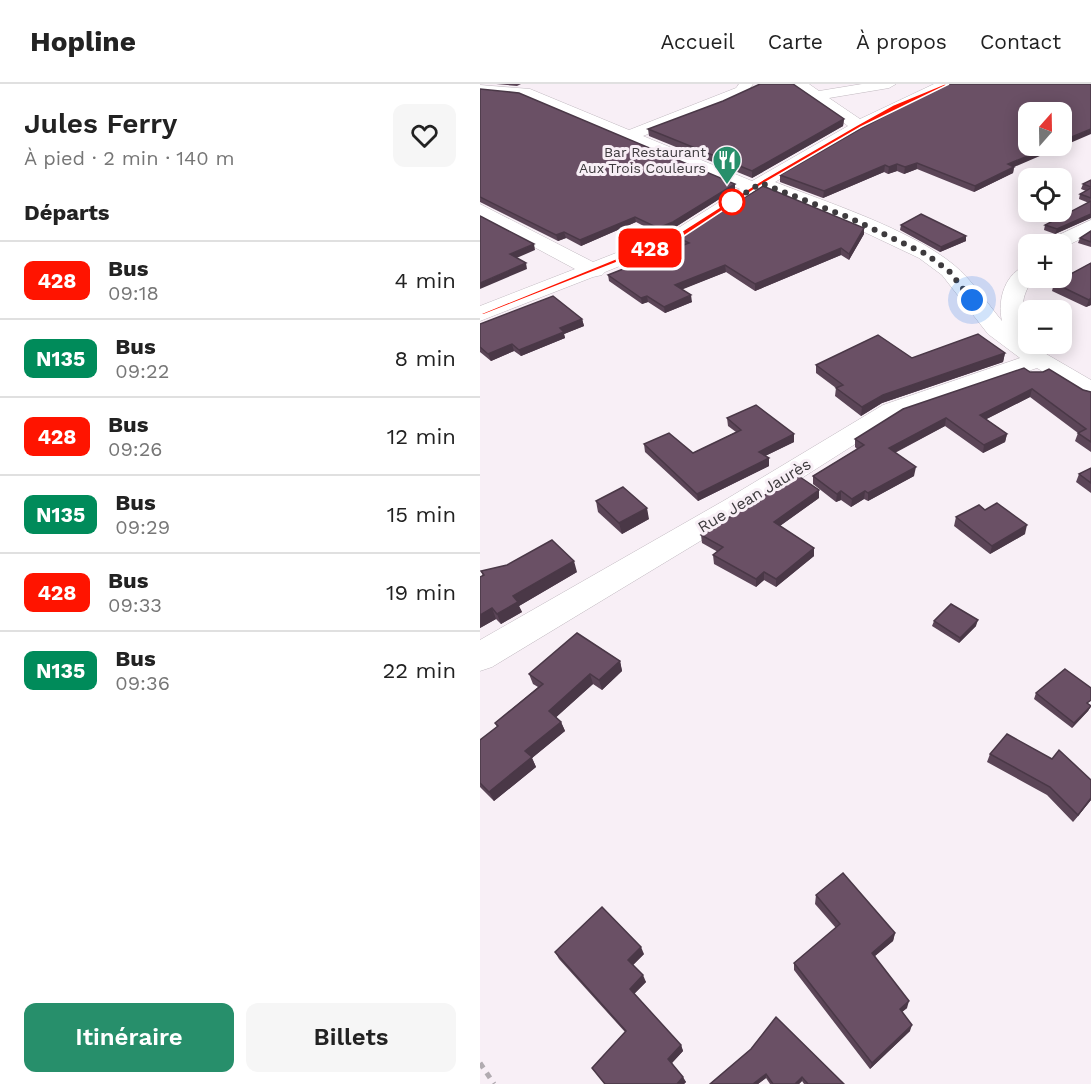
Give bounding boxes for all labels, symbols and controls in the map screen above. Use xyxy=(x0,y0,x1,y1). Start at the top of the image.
text: Hopline xyxy=(30,25,136,58)
text: Accueil xyxy=(660,29,735,54)
text: Carte xyxy=(768,29,823,54)
text: À propos xyxy=(856,29,947,54)
text: Contact xyxy=(980,29,1061,54)
north arrow xyxy=(1018,102,1072,156)
map controls xyxy=(1018,102,1072,354)
button: heart xyxy=(393,104,456,167)
text: Jules Ferry xyxy=(24,107,177,140)
place label: Bar Restaurant Aux Trois Couleurs xyxy=(579,144,706,176)
restaurant icon: Bar Restaurant Aux Trois Couleurs xyxy=(711,144,743,186)
text: À pied · 2 min · 140 m xyxy=(24,146,235,170)
button: locate xyxy=(1018,168,1072,222)
unlabelled marker xyxy=(719,189,745,215)
text: Départs xyxy=(24,200,110,225)
line badge: 428 xyxy=(616,228,684,268)
button: + xyxy=(1018,234,1072,288)
text: 428 xyxy=(631,236,670,261)
text: Bus xyxy=(108,256,148,281)
text: 428 xyxy=(38,268,77,293)
text: 4 min xyxy=(395,268,456,293)
text: 09:18 xyxy=(108,281,159,305)
your location xyxy=(957,285,987,315)
button: − xyxy=(1018,300,1072,354)
text: Bus xyxy=(115,334,156,359)
text: N135 xyxy=(36,346,85,371)
text: 8 min xyxy=(395,346,456,371)
text: 09:22 xyxy=(115,359,169,383)
text: Bus xyxy=(108,412,148,437)
text: 428 xyxy=(38,424,77,449)
text: 12 min xyxy=(387,424,456,449)
text: 09:26 xyxy=(108,437,163,461)
street label: Rue Jean Jaurès xyxy=(694,454,814,537)
text: Bus xyxy=(115,490,156,515)
text: N135 xyxy=(36,502,85,527)
text: 15 min xyxy=(387,502,456,527)
text: 09:29 xyxy=(115,515,170,539)
text: Bus xyxy=(108,568,148,593)
text: 428 xyxy=(38,580,77,605)
text: 19 min xyxy=(386,580,456,605)
text: 09:33 xyxy=(108,593,162,617)
text: Bus xyxy=(115,646,156,671)
text: N135 xyxy=(36,658,85,683)
text: 22 min xyxy=(382,658,456,683)
text: 09:36 xyxy=(115,671,170,695)
button: Itinéraire xyxy=(24,1003,234,1072)
button: Billets xyxy=(246,1003,456,1072)

